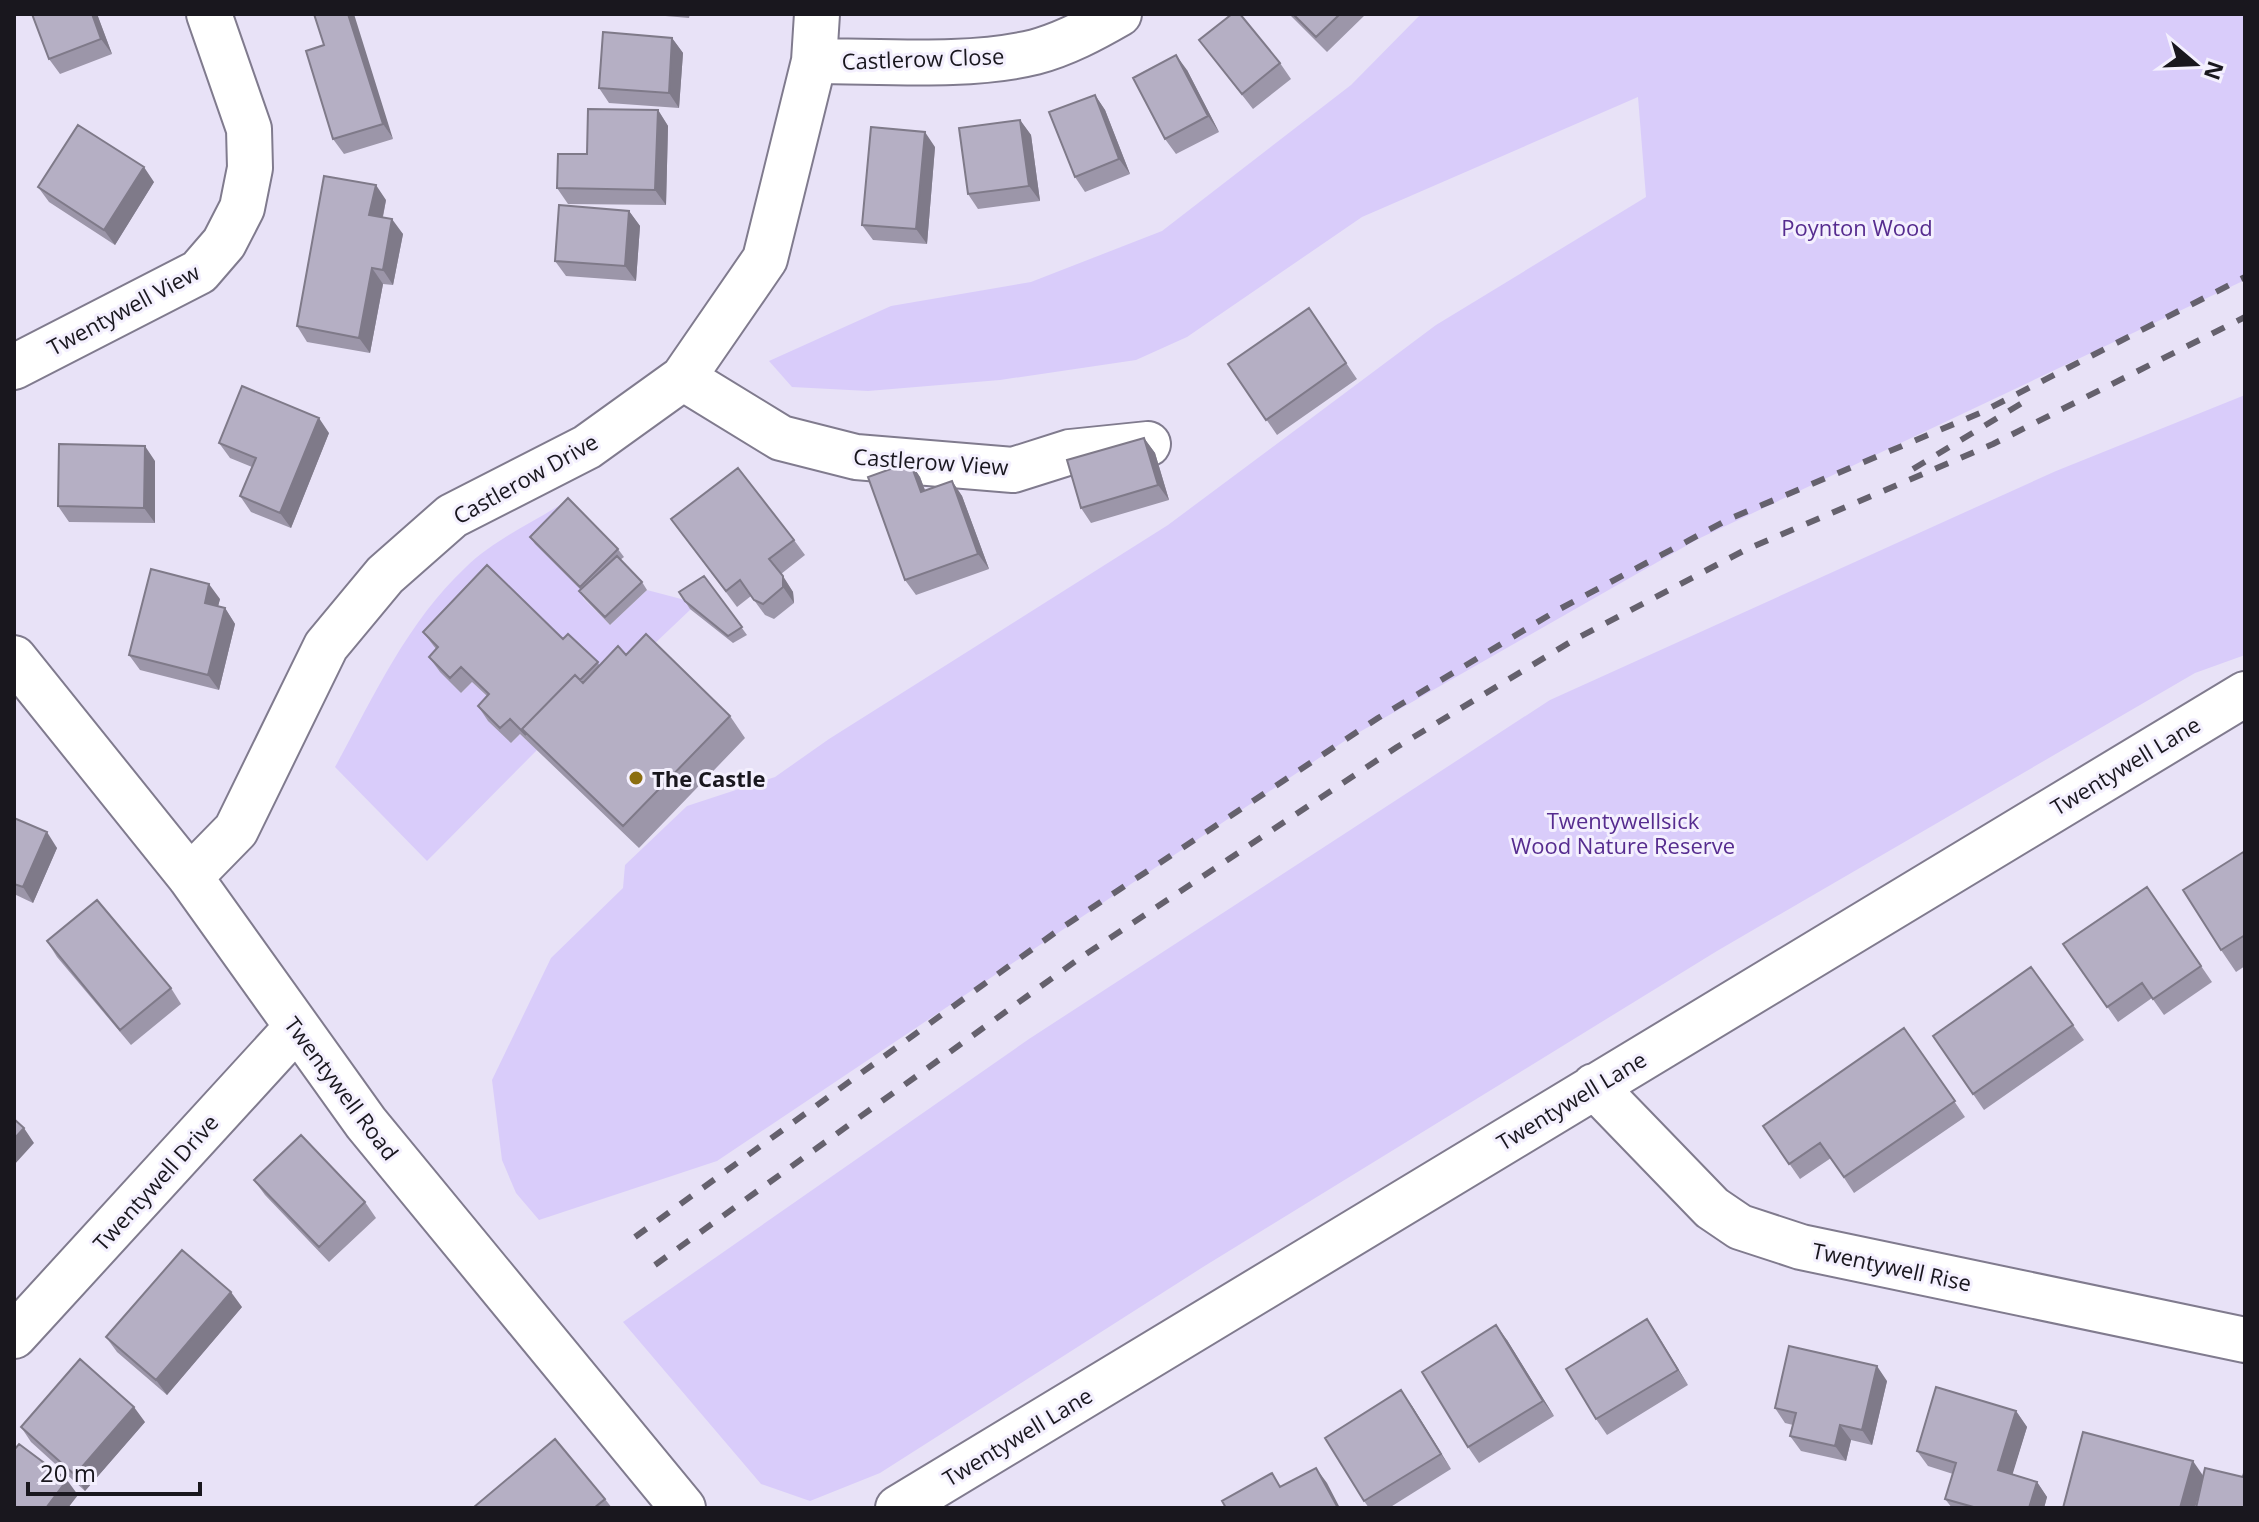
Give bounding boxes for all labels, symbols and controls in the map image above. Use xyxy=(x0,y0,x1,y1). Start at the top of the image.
north arrow xyxy=(2155,24,2235,104)
street label: Castlerow Close xyxy=(841,40,1005,76)
text: N xyxy=(2198,57,2232,84)
park label: Poynton Wood xyxy=(1781,212,1933,242)
street label: Twentywell View xyxy=(42,256,204,362)
street label: Castlerow Drive xyxy=(447,426,603,530)
street label: Castlerow View xyxy=(852,441,1010,481)
street label: Twentywell Lane xyxy=(2045,708,2205,822)
place label: The Castle xyxy=(652,763,765,793)
marker: The Castle xyxy=(627,769,645,787)
park label: Twentywellsick Wood Nature Reserve xyxy=(1511,805,1735,860)
street label: Twentywell Road xyxy=(278,1010,406,1166)
street label: Twentywell Lane xyxy=(1491,1043,1651,1157)
street label: Twentywell Drive xyxy=(86,1107,224,1257)
street label: Twentywell Rise xyxy=(1810,1234,1974,1298)
street label: Twentywell Lane xyxy=(937,1379,1097,1493)
scale bar xyxy=(28,1446,200,1496)
text: 20 m xyxy=(40,1456,96,1489)

